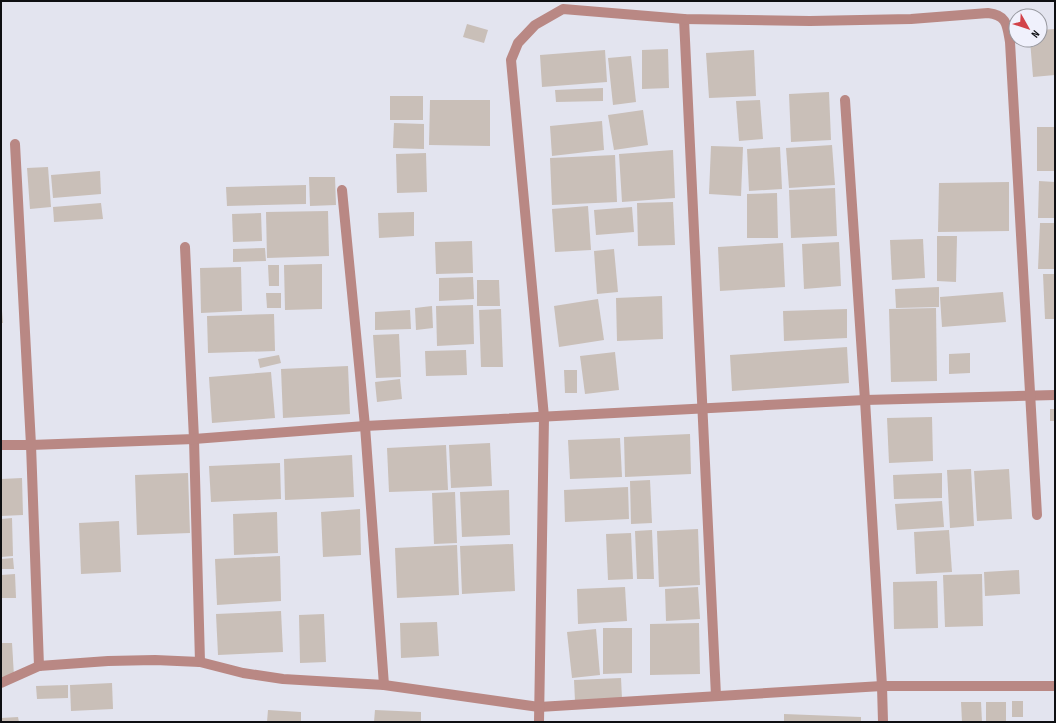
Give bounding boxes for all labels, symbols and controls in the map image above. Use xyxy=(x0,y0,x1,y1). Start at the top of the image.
north arrow xyxy=(1008,8,1048,48)
text: N xyxy=(1028,28,1042,40)

